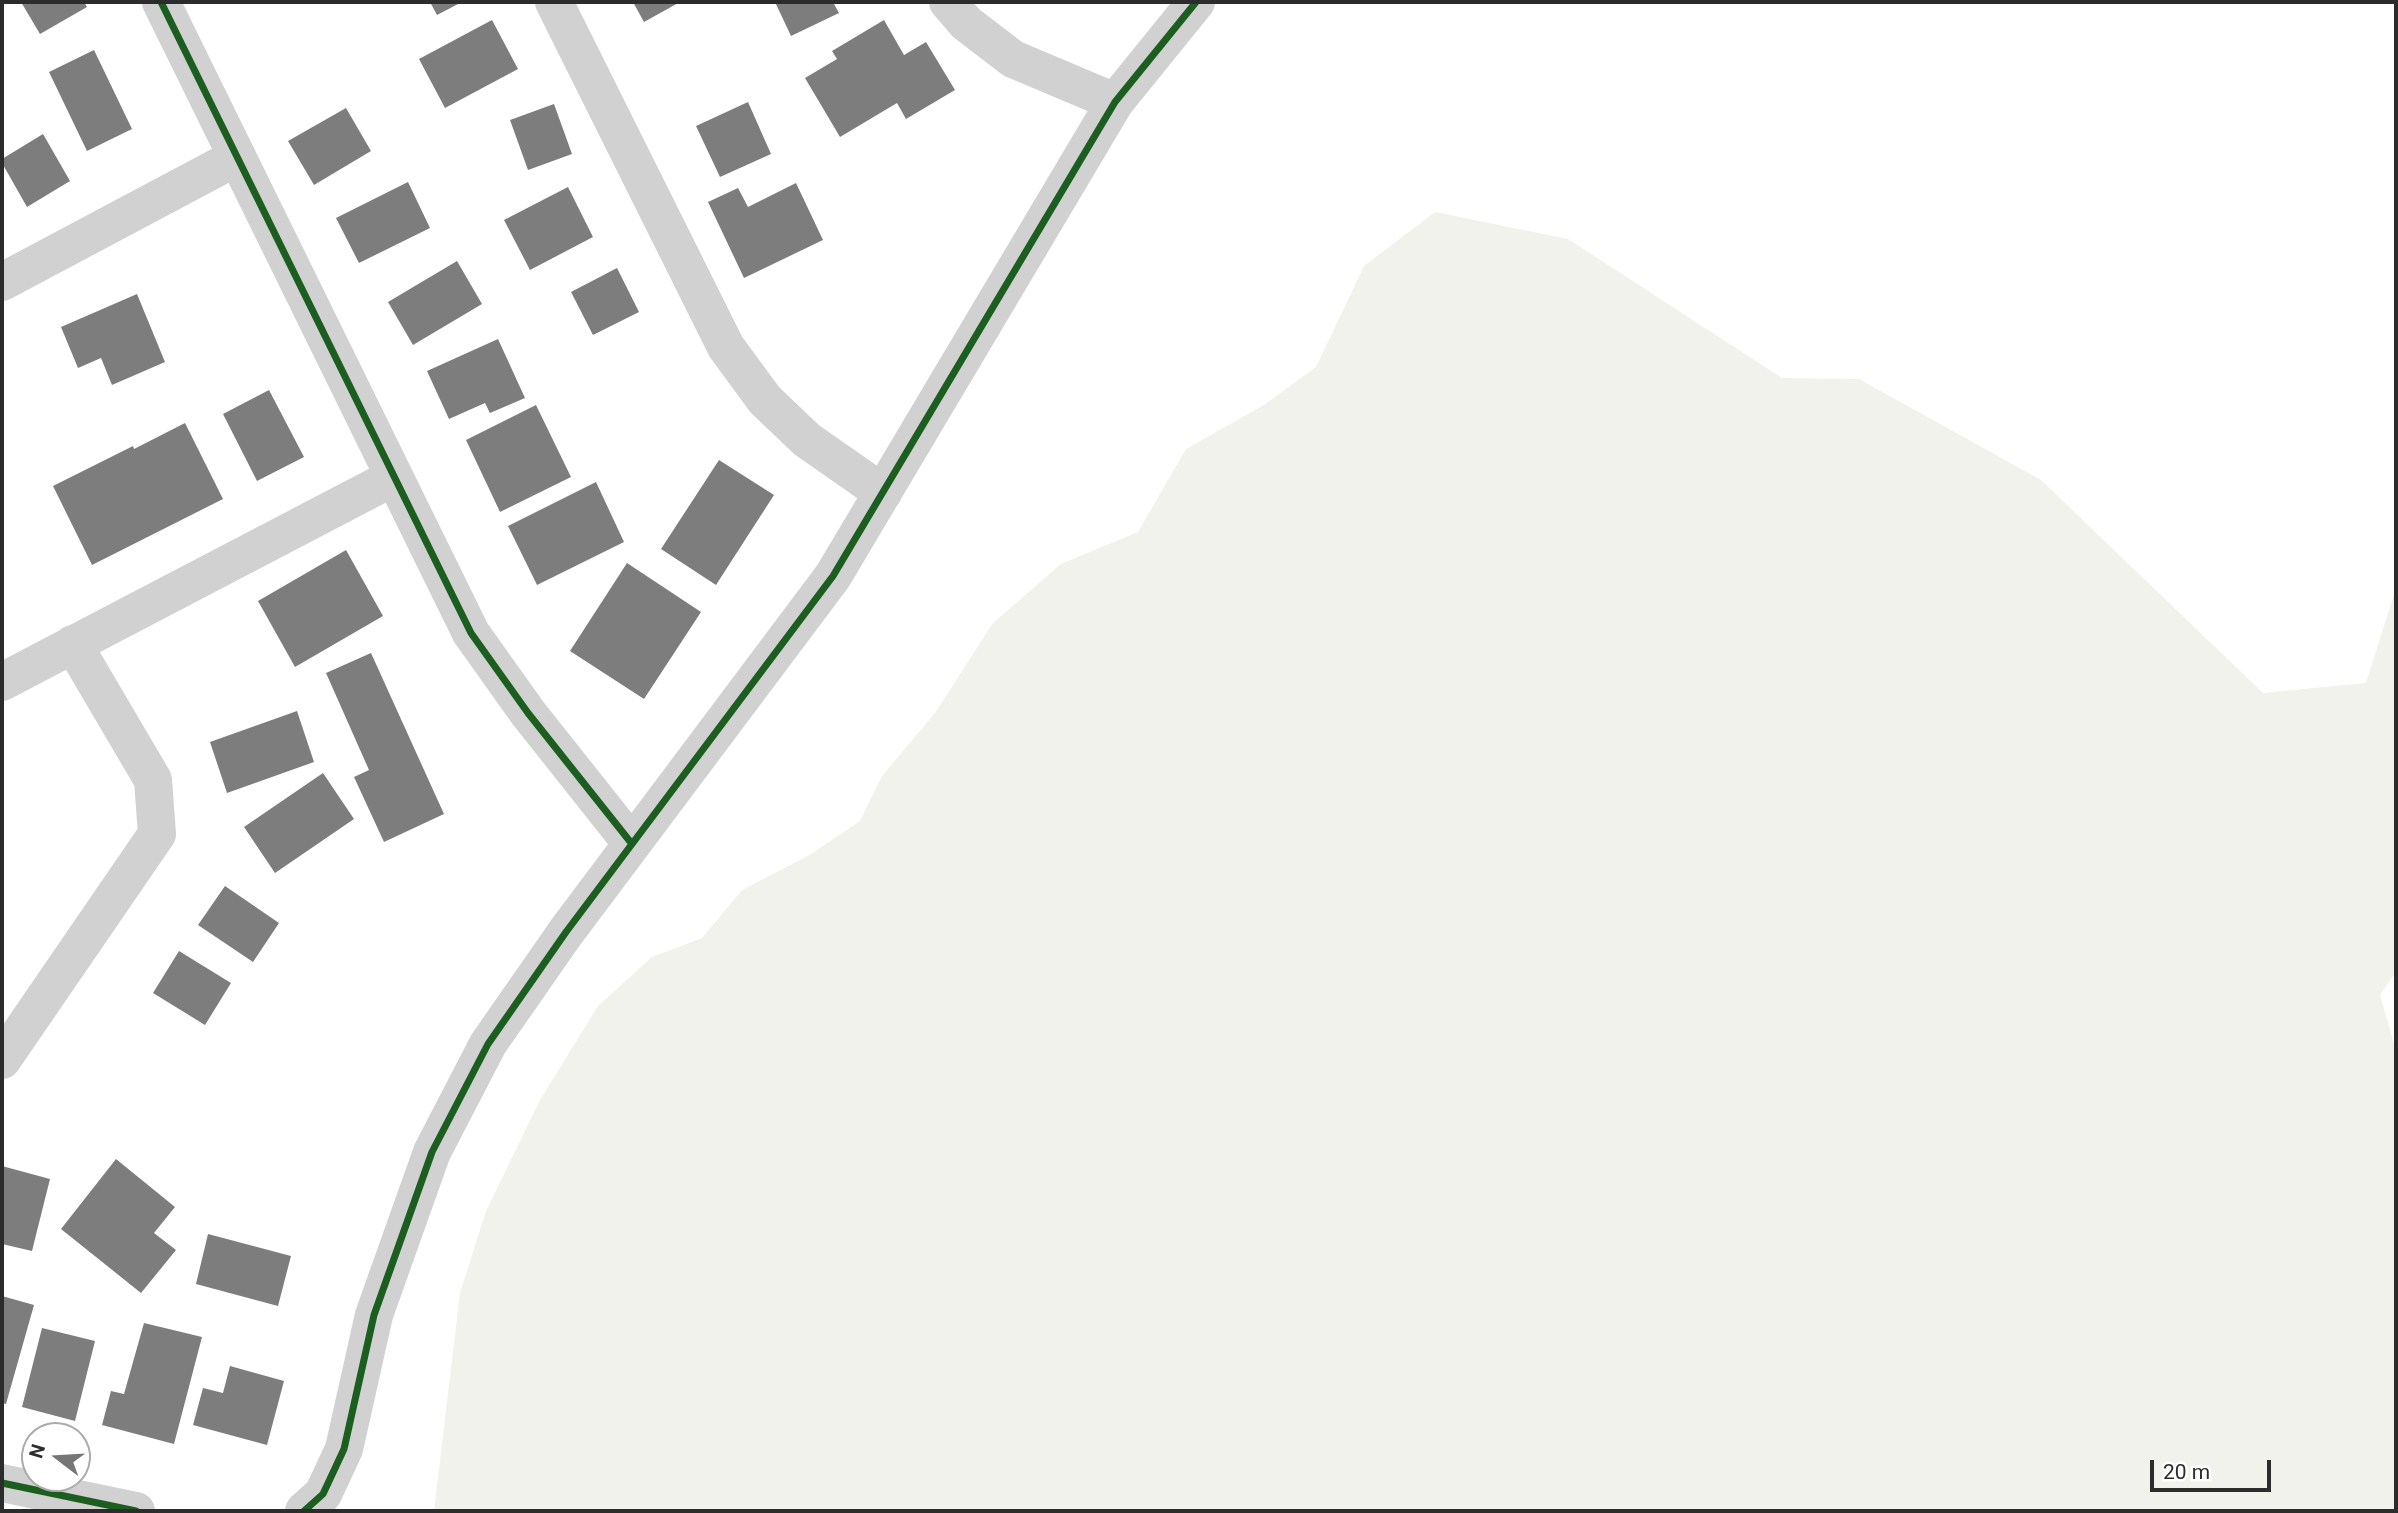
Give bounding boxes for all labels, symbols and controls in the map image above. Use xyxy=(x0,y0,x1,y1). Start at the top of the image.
north arrow xyxy=(21,1422,91,1492)
text: N xyxy=(24,1442,50,1461)
scale bar xyxy=(2153,1446,2274,1490)
text: 20 m xyxy=(2163,1460,2210,1484)

